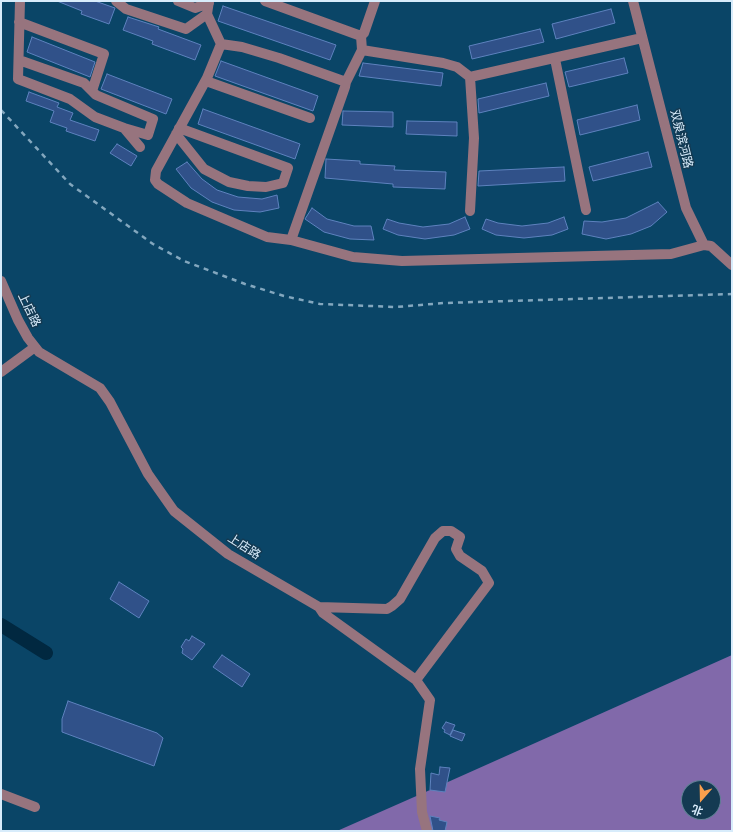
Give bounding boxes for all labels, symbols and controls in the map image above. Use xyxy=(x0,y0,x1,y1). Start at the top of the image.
street label: 双泉滨河路 xyxy=(667,108,695,170)
street label: 上店路 xyxy=(15,291,43,329)
street label: 上店路 xyxy=(225,531,263,563)
north arrow xyxy=(681,780,721,820)
text: 北 xyxy=(690,802,705,819)

